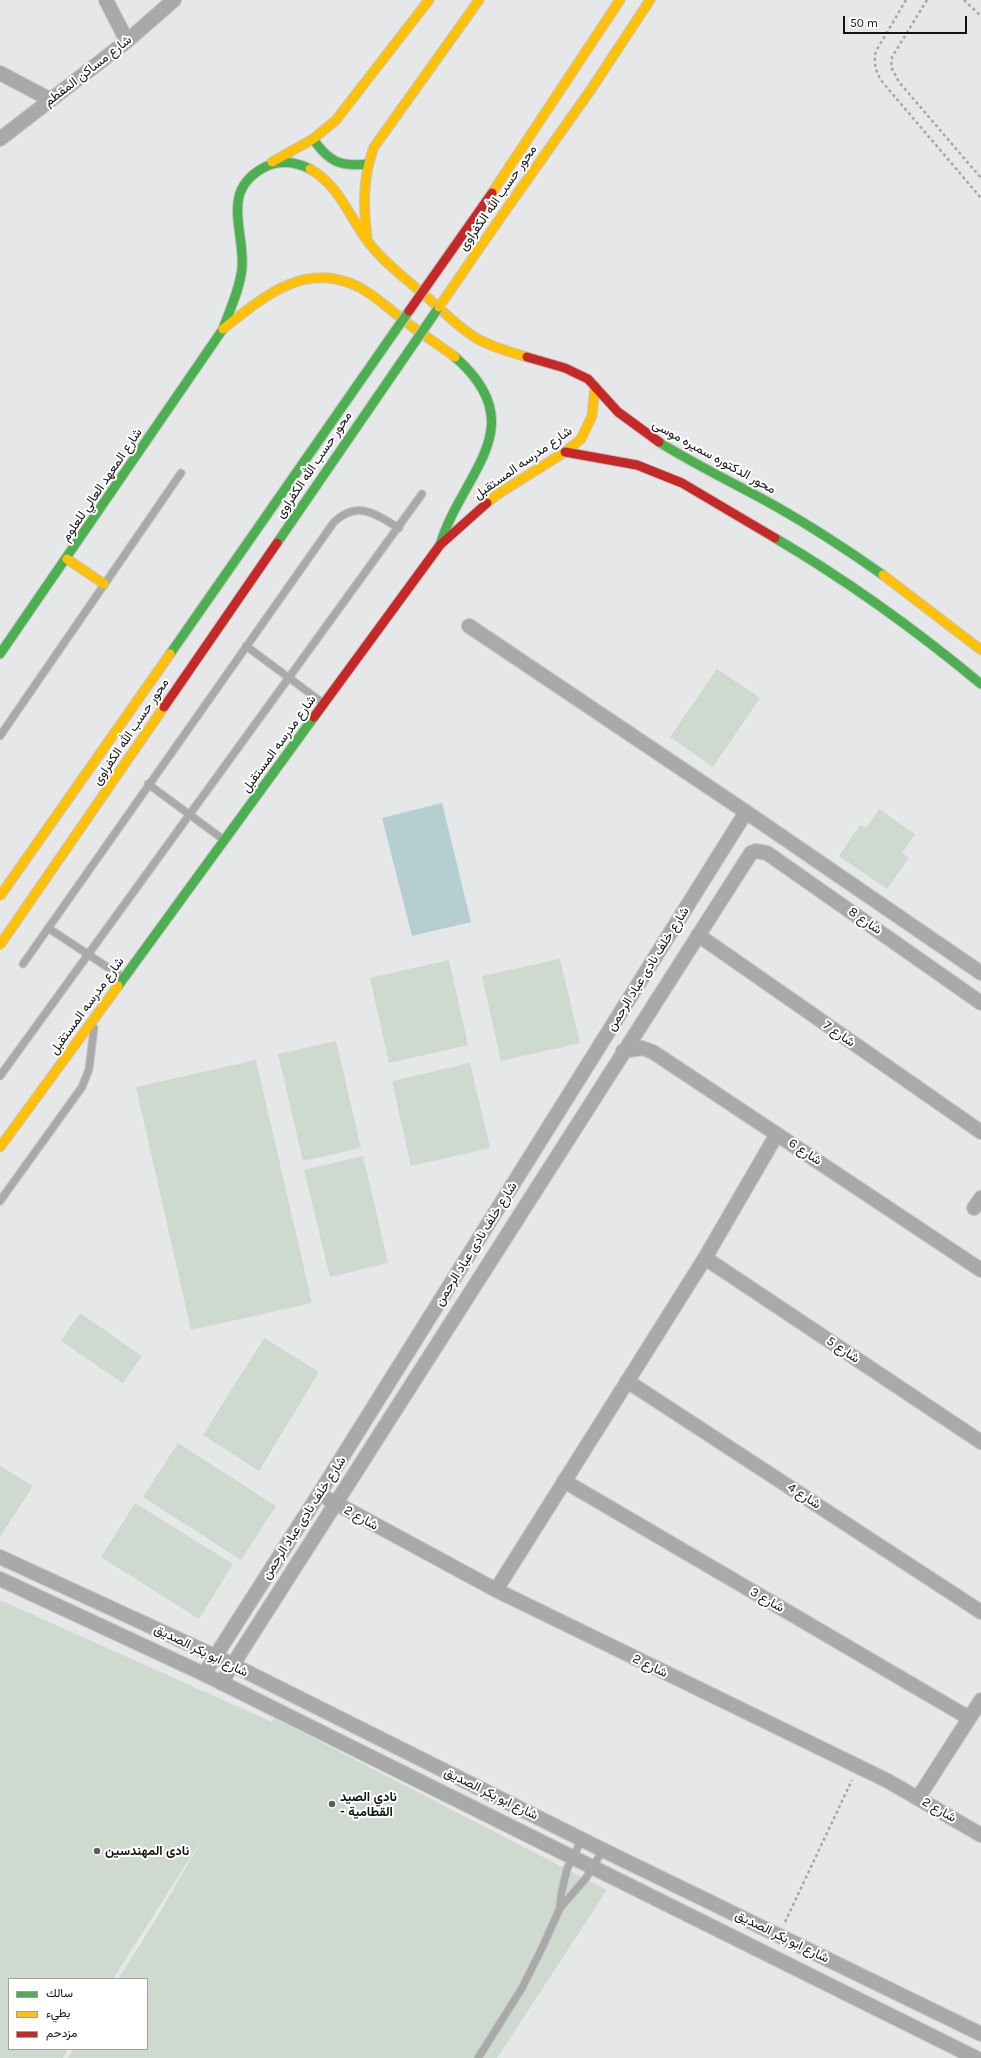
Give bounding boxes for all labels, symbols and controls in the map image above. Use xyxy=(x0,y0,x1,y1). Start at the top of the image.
scale bar xyxy=(845,8,969,34)
text: 50 m xyxy=(850,16,878,30)
street label: شارع مساكن المقطم xyxy=(41,32,135,110)
street label: محور حسب الله الكفراوى xyxy=(456,142,540,254)
street label: محور حسب الله الكفراوى xyxy=(272,409,356,521)
street label: محور الدكتوره سميره موسى xyxy=(650,417,778,497)
street label: شارع مدرسه المستقبل xyxy=(471,423,575,503)
street label: شارع المعهد العالي للعلوم xyxy=(58,425,146,545)
street label: محور حسب الله الكفراوى xyxy=(89,676,173,788)
street label: شارع مدرسه المستقبل xyxy=(238,692,320,796)
street label: شارع خلف نادى عباد الرحمن xyxy=(603,904,693,1034)
street label: شارع 8 xyxy=(845,904,885,938)
street label: شارع مدرسه المستقبل xyxy=(46,954,128,1058)
street label: شارع 7 xyxy=(820,1017,858,1051)
street label: شارع 6 xyxy=(785,1135,825,1169)
street label: شارع خلف نادى عباد الرحمن xyxy=(431,1179,521,1309)
street label: شارع 5 xyxy=(823,1333,863,1367)
street label: شارع خلف نادى عباد الرحمن xyxy=(258,1454,350,1582)
street label: شارع 4 xyxy=(784,1480,824,1512)
street label: شارع 2 xyxy=(341,1502,381,1534)
street label: شارع 3 xyxy=(747,1584,787,1616)
street label: شارع ابو بكر الصديق xyxy=(152,1622,250,1680)
street label: شارع 2 xyxy=(630,1651,670,1681)
street label: شارع ابو بكر الصديق xyxy=(442,1765,540,1823)
place label: نادي الصيد - القطامية xyxy=(340,1789,397,1820)
street label: شارع 2 xyxy=(919,1794,959,1826)
marker: نادي الصيد - القطامية xyxy=(327,1799,337,1809)
place label: نادى المهندسين xyxy=(105,1843,189,1859)
marker: نادى المهندسين xyxy=(92,1846,102,1856)
street label: شارع ابو بكر الصديق xyxy=(733,1908,831,1966)
legend xyxy=(8,1978,148,2050)
text: سالك xyxy=(46,1986,73,2000)
text: بطيء xyxy=(46,2006,70,2020)
text: مزدحم xyxy=(46,2026,77,2040)

